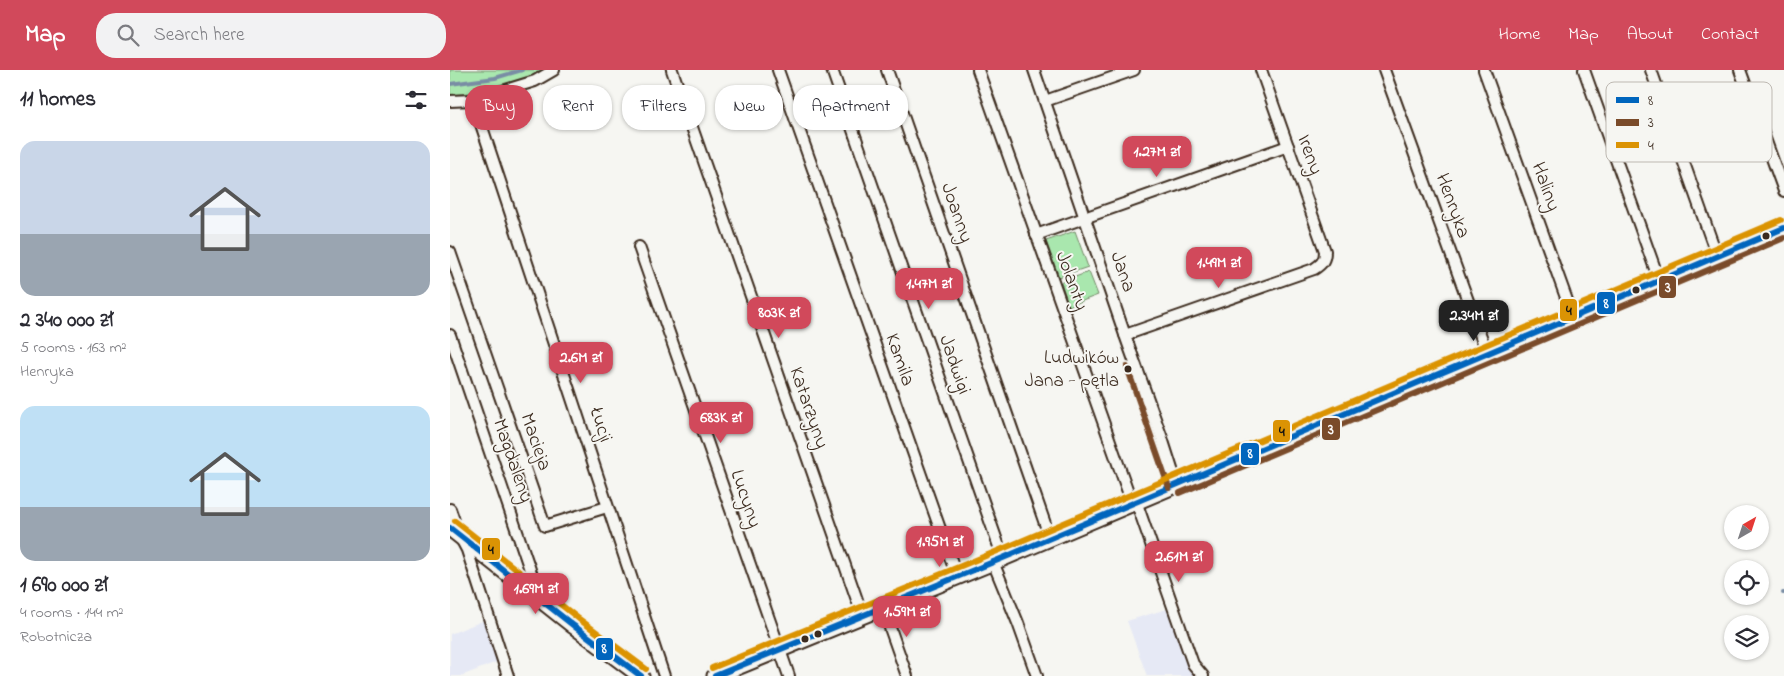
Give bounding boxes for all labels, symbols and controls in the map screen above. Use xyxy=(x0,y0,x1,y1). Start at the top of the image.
search box xyxy=(96,13,446,58)
text: Map xyxy=(25,18,66,53)
icon: search xyxy=(114,21,142,49)
text: Search here xyxy=(154,22,245,49)
text: Home xyxy=(1499,22,1540,48)
text: Map xyxy=(1568,22,1599,48)
text: About xyxy=(1627,22,1673,48)
text: Contact xyxy=(1701,22,1759,48)
legend xyxy=(1606,82,1772,162)
text: 11 homes xyxy=(20,85,96,115)
chip: Buy xyxy=(465,85,533,130)
chip: Rent xyxy=(543,85,612,130)
chip: Filters xyxy=(622,85,705,130)
chip: New xyxy=(715,85,783,130)
chip: Apartment xyxy=(793,85,908,130)
icon: filters xyxy=(402,86,430,114)
text: 8 xyxy=(1648,91,1653,112)
text: 3 xyxy=(1648,113,1654,134)
street label: Ireny xyxy=(1288,131,1330,179)
pin: 1.27M zł xyxy=(1105,136,1209,178)
text: 4 xyxy=(1648,136,1654,157)
text: 1.27M zł xyxy=(1134,140,1180,164)
street label: Haliny xyxy=(1523,158,1567,216)
street label: Henryka xyxy=(1427,169,1477,243)
icon: home xyxy=(180,174,270,264)
street label: Joanny xyxy=(932,179,980,247)
unlabelled marker xyxy=(1761,231,1771,241)
pin: 1.49M zł xyxy=(1167,246,1271,289)
street label: Jolanty xyxy=(1047,247,1095,315)
street label: Jana xyxy=(1102,248,1142,296)
text: 1.49M zł xyxy=(1197,251,1241,275)
pin: 1.47M zł xyxy=(877,268,981,310)
text: 1.47M zł xyxy=(906,272,952,296)
line badge: 3 xyxy=(1658,275,1677,299)
text: 3 xyxy=(1664,278,1671,299)
unlabelled marker xyxy=(1631,285,1641,295)
line badge: 8 xyxy=(1596,291,1616,315)
text: 8 xyxy=(1602,294,1609,315)
pin: 803K zł xyxy=(733,296,825,339)
line badge: 4 xyxy=(1559,298,1578,322)
pin: 2.34M zł xyxy=(1422,300,1526,342)
text: 803K zł xyxy=(758,301,800,325)
text: 4 xyxy=(1565,301,1572,322)
text: 2.34M zł xyxy=(1450,304,1498,328)
text: 2 340 000 zł xyxy=(20,306,113,336)
street label: Kamila xyxy=(877,330,921,390)
street label: Jadwigi xyxy=(929,331,978,399)
text: 5 rooms · 163 m² xyxy=(20,336,127,360)
pin: 2.6M zł xyxy=(535,342,627,384)
place label: Ludwików Jana - pętla xyxy=(1025,345,1119,395)
text: 2.6M zł xyxy=(560,346,602,370)
text: Henryka xyxy=(20,360,74,384)
street label: Katarzyny xyxy=(781,363,835,453)
marker: Ludwików Jana - pętla xyxy=(1123,364,1133,374)
pin: 683K zł xyxy=(675,402,767,444)
street label: Łucji xyxy=(580,403,619,446)
text: 683K zł xyxy=(700,406,742,430)
street label: Macieja xyxy=(512,409,558,475)
street label: Magdaleny xyxy=(483,415,540,507)
line badge: 3 xyxy=(1321,417,1341,441)
line badge: 4 xyxy=(1272,419,1291,443)
text: 3 xyxy=(1327,420,1334,441)
text: 4 xyxy=(1278,422,1285,443)
icon: home xyxy=(180,439,270,529)
line badge: 8 xyxy=(1240,442,1260,466)
text: 8 xyxy=(1246,444,1253,465)
street label: Lucyny xyxy=(722,466,768,532)
north arrow xyxy=(1724,505,1769,550)
map controls xyxy=(1724,505,1769,660)
pin: 1.95M zł xyxy=(888,526,992,568)
text: 1.95M zł xyxy=(917,530,963,554)
line badge: 4 xyxy=(481,537,501,561)
text: 4 xyxy=(487,540,494,561)
pin: 2.61M zł xyxy=(1127,540,1231,583)
text: 2.61M zł xyxy=(1155,545,1203,569)
button: locate xyxy=(1724,560,1769,605)
text: 1 690 000 zł xyxy=(20,571,108,601)
pin: 1.69M zł xyxy=(484,572,588,615)
text: 1.69M zł xyxy=(514,577,558,601)
pin: 1.59M zł xyxy=(855,596,959,638)
text: 1.59M zł xyxy=(884,600,930,624)
text: 4 rooms · 144 m² xyxy=(20,601,124,625)
button: layers xyxy=(1724,615,1769,660)
text: Robotnicza xyxy=(20,625,92,649)
unlabelled marker xyxy=(813,629,823,639)
unlabelled marker xyxy=(800,634,810,644)
line badge: 8 xyxy=(595,637,614,661)
text: 8 xyxy=(600,639,607,660)

